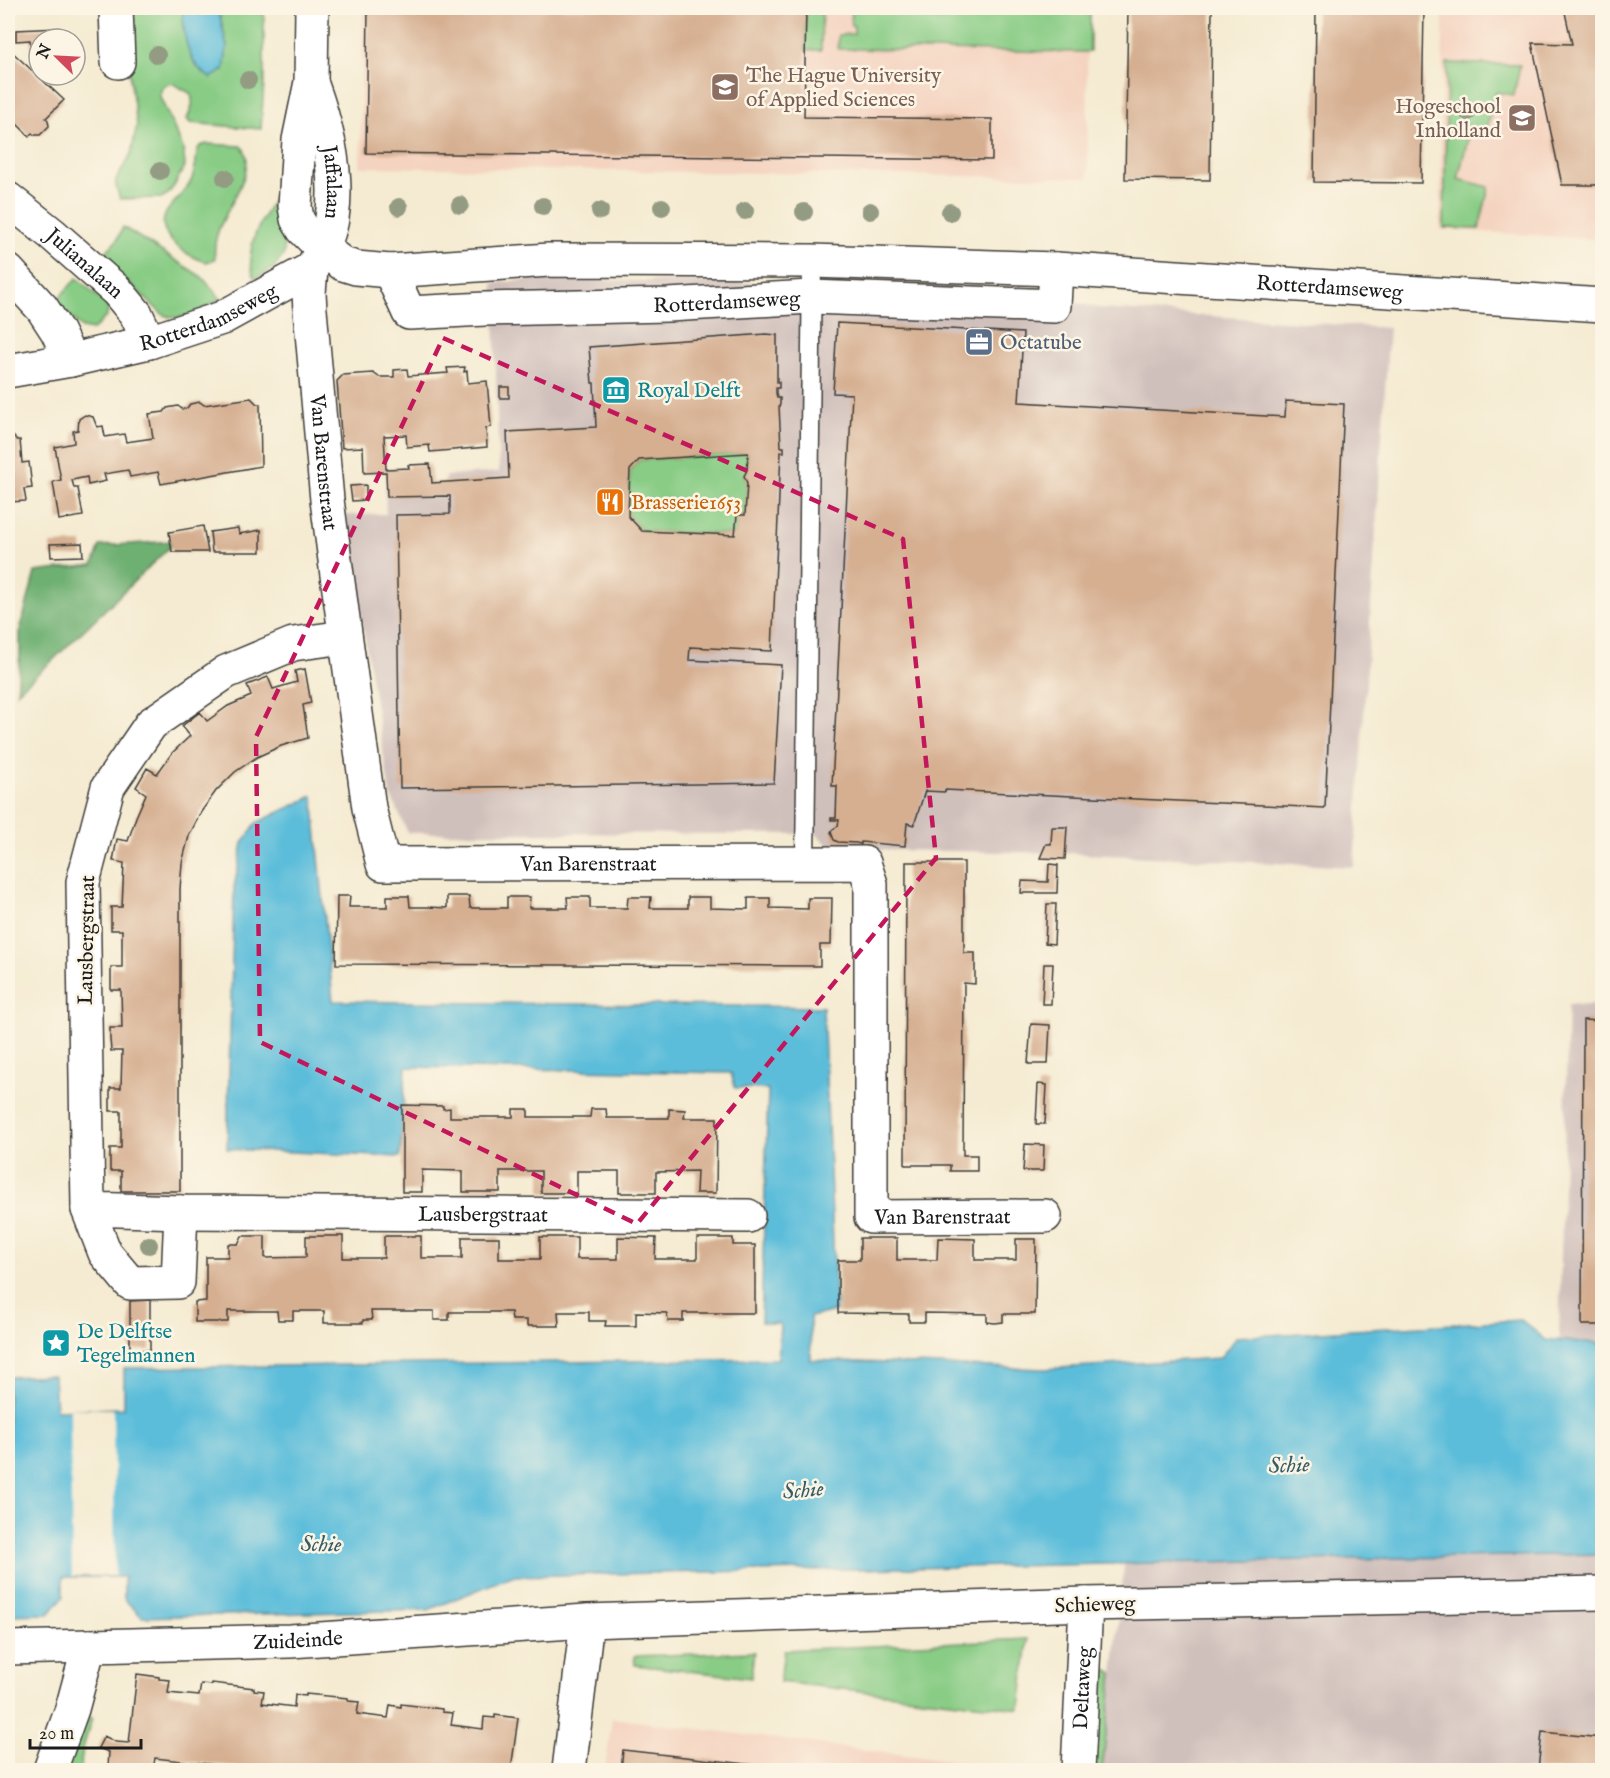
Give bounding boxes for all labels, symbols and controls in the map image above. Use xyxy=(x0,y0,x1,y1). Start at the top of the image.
north arrow xyxy=(27,27,87,87)
text: N xyxy=(33,41,57,63)
place label: The Hague University of Applied Sciences xyxy=(746,63,942,114)
school or university icon: The Hague University of Applied Sciences xyxy=(709,71,741,103)
place label: Hogeschool Inholland xyxy=(1395,94,1502,145)
school or university icon: Hogeschool Inholland xyxy=(1506,102,1538,134)
street label: Jaffalaan xyxy=(314,142,346,221)
street label: Julianalaan xyxy=(38,221,128,305)
street label: Rotterdamseweg xyxy=(1255,270,1405,307)
street label: Rotterdamseweg xyxy=(137,278,283,359)
street label: Rotterdamseweg xyxy=(653,286,802,320)
office icon: Octatube xyxy=(963,326,995,358)
place label: Octatube xyxy=(1000,330,1082,357)
museum icon: Royal Delft xyxy=(600,374,632,406)
place label: Royal Delft xyxy=(637,378,741,405)
street label: Van Barenstraat xyxy=(303,392,343,532)
restaurant icon: Brasserie1653 xyxy=(594,486,626,518)
place label: Brasserie1653 xyxy=(631,490,741,517)
street label: Van Barenstraat xyxy=(519,851,657,879)
street label: Lausbergstraat xyxy=(73,875,102,1005)
street label: Lausbergstraat xyxy=(418,1202,548,1230)
street label: Van Barenstraat xyxy=(873,1204,1011,1232)
place label: De Delftse Tegelmannen xyxy=(77,1319,195,1370)
place icon: De Delftse Tegelmannen xyxy=(40,1327,72,1359)
water label: Schie xyxy=(1268,1451,1311,1481)
water label: Schie xyxy=(782,1475,825,1507)
water label: Schie xyxy=(300,1531,342,1559)
street label: Schieweg xyxy=(1054,1591,1137,1620)
street label: Zuideinde xyxy=(253,1625,344,1657)
street label: Deltaweg xyxy=(1068,1645,1099,1730)
scale bar xyxy=(30,1712,141,1750)
text: 20 m xyxy=(39,1723,74,1746)

